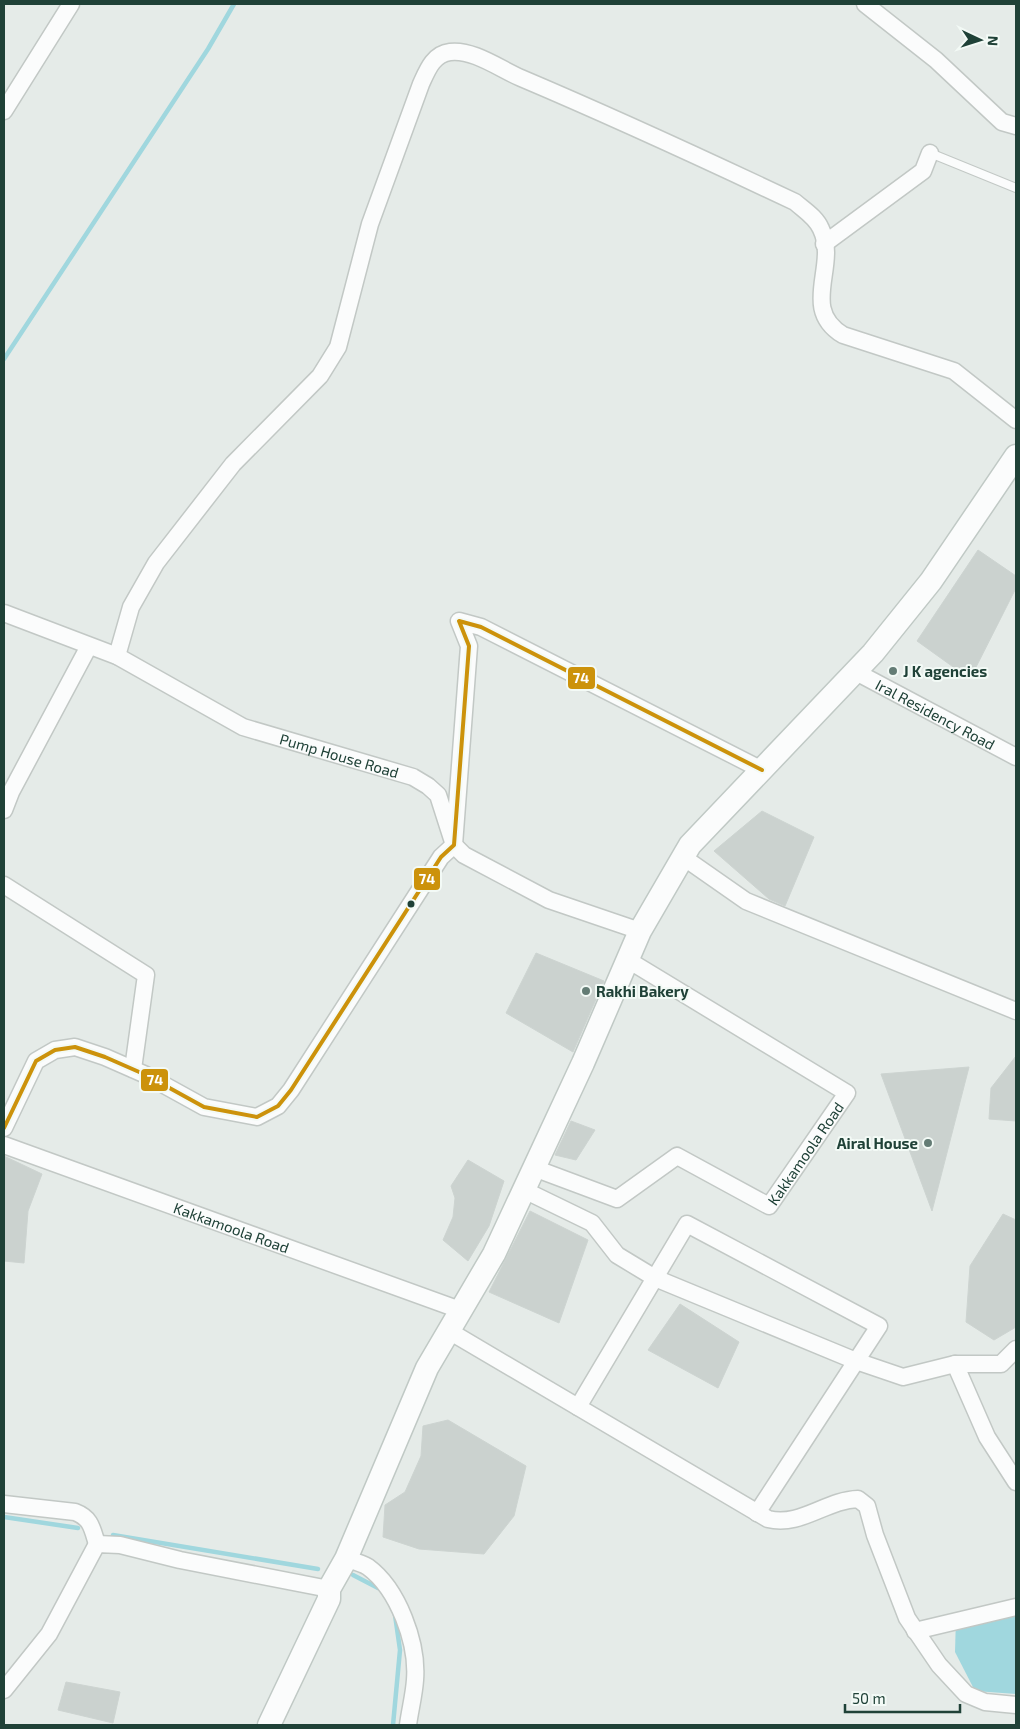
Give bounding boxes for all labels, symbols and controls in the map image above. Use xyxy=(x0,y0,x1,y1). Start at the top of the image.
north arrow xyxy=(955,15,1005,65)
text: N xyxy=(985,35,1002,47)
place label: J K agencies xyxy=(903,662,987,680)
marker: J K agencies xyxy=(887,665,899,677)
line badge: 74 xyxy=(567,666,596,690)
text: 74 xyxy=(573,669,589,686)
street label: Iral Residency Road xyxy=(873,675,998,753)
street label: Pump House Road xyxy=(278,729,401,781)
line badge: 74 xyxy=(413,867,441,891)
text: 74 xyxy=(419,870,435,887)
unlabelled marker xyxy=(406,899,416,909)
place label: Rakhi Bakery xyxy=(596,982,689,1001)
marker: Rakhi Bakery xyxy=(580,985,592,997)
line badge: 74 xyxy=(140,1068,169,1092)
text: 74 xyxy=(147,1071,163,1088)
street label: Kakkamoola Road xyxy=(763,1098,847,1209)
place label: Airal House xyxy=(837,1134,918,1152)
marker: Airal House xyxy=(922,1137,934,1149)
street label: Kakkamoola Road xyxy=(171,1198,292,1256)
scale bar xyxy=(845,1682,960,1714)
text: 50 m xyxy=(852,1689,886,1707)

